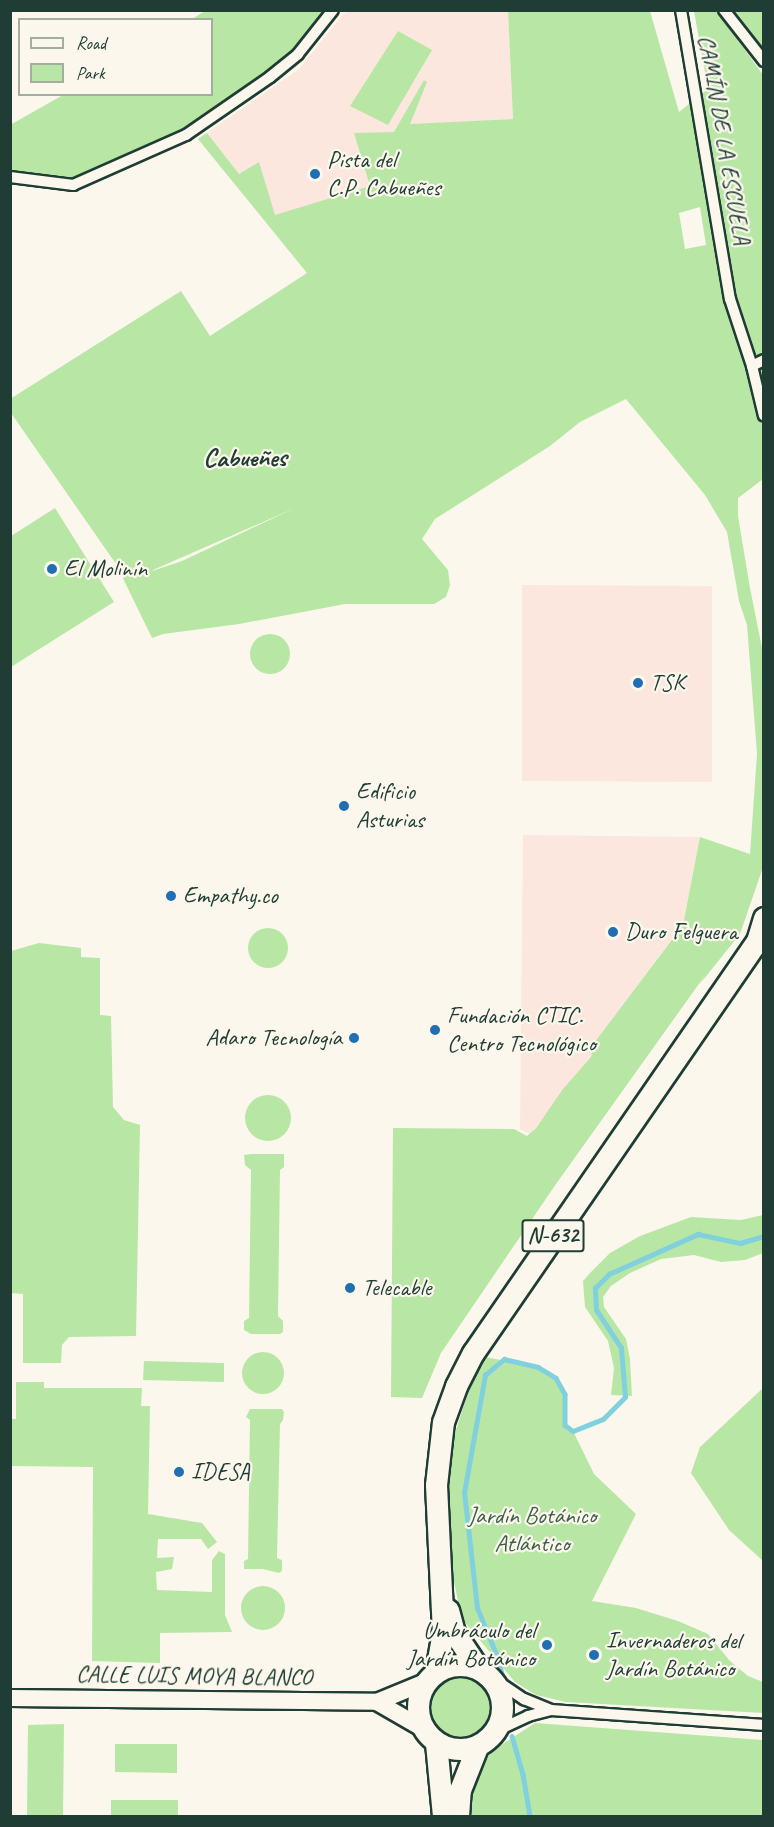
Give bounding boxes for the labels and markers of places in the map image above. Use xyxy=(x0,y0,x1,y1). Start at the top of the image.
place label: Pista del C.P. Cabueñes xyxy=(327,146,440,202)
marker: Pista del C.P. Cabueñes xyxy=(308,167,322,181)
place label: El Molinín xyxy=(64,555,147,583)
marker: El Molinín xyxy=(45,562,59,576)
place label: TSK xyxy=(650,669,684,697)
marker: TSK xyxy=(631,676,645,690)
place label: Edificio Asturias xyxy=(356,778,424,834)
marker: Edificio Asturias xyxy=(337,799,351,813)
place label: Empathy.co xyxy=(183,882,278,910)
marker: Empathy.co xyxy=(164,889,178,903)
place label: Duro Felguera xyxy=(625,918,738,946)
marker: Duro Felguera xyxy=(606,925,620,939)
place label: Fundación CTIC. Centro Tecnológico xyxy=(447,1002,595,1058)
marker: Fundación CTIC. Centro Tecnológico xyxy=(428,1023,442,1037)
place label: Adaro Tecnología xyxy=(207,1024,342,1052)
marker: Adaro Tecnología xyxy=(347,1031,361,1045)
place label: Telecable xyxy=(362,1274,431,1302)
marker: Telecable xyxy=(343,1281,357,1295)
place label: IDESA xyxy=(191,1458,250,1486)
marker: IDESA xyxy=(172,1465,186,1479)
place label: Umbráculo del Jardín Botánico xyxy=(407,1617,535,1673)
place label: Invernaderos del Jardín Botánico xyxy=(606,1627,741,1683)
marker: Umbráculo del Jardín Botánico xyxy=(540,1638,554,1652)
marker: Invernaderos del Jardín Botánico xyxy=(587,1648,601,1662)

